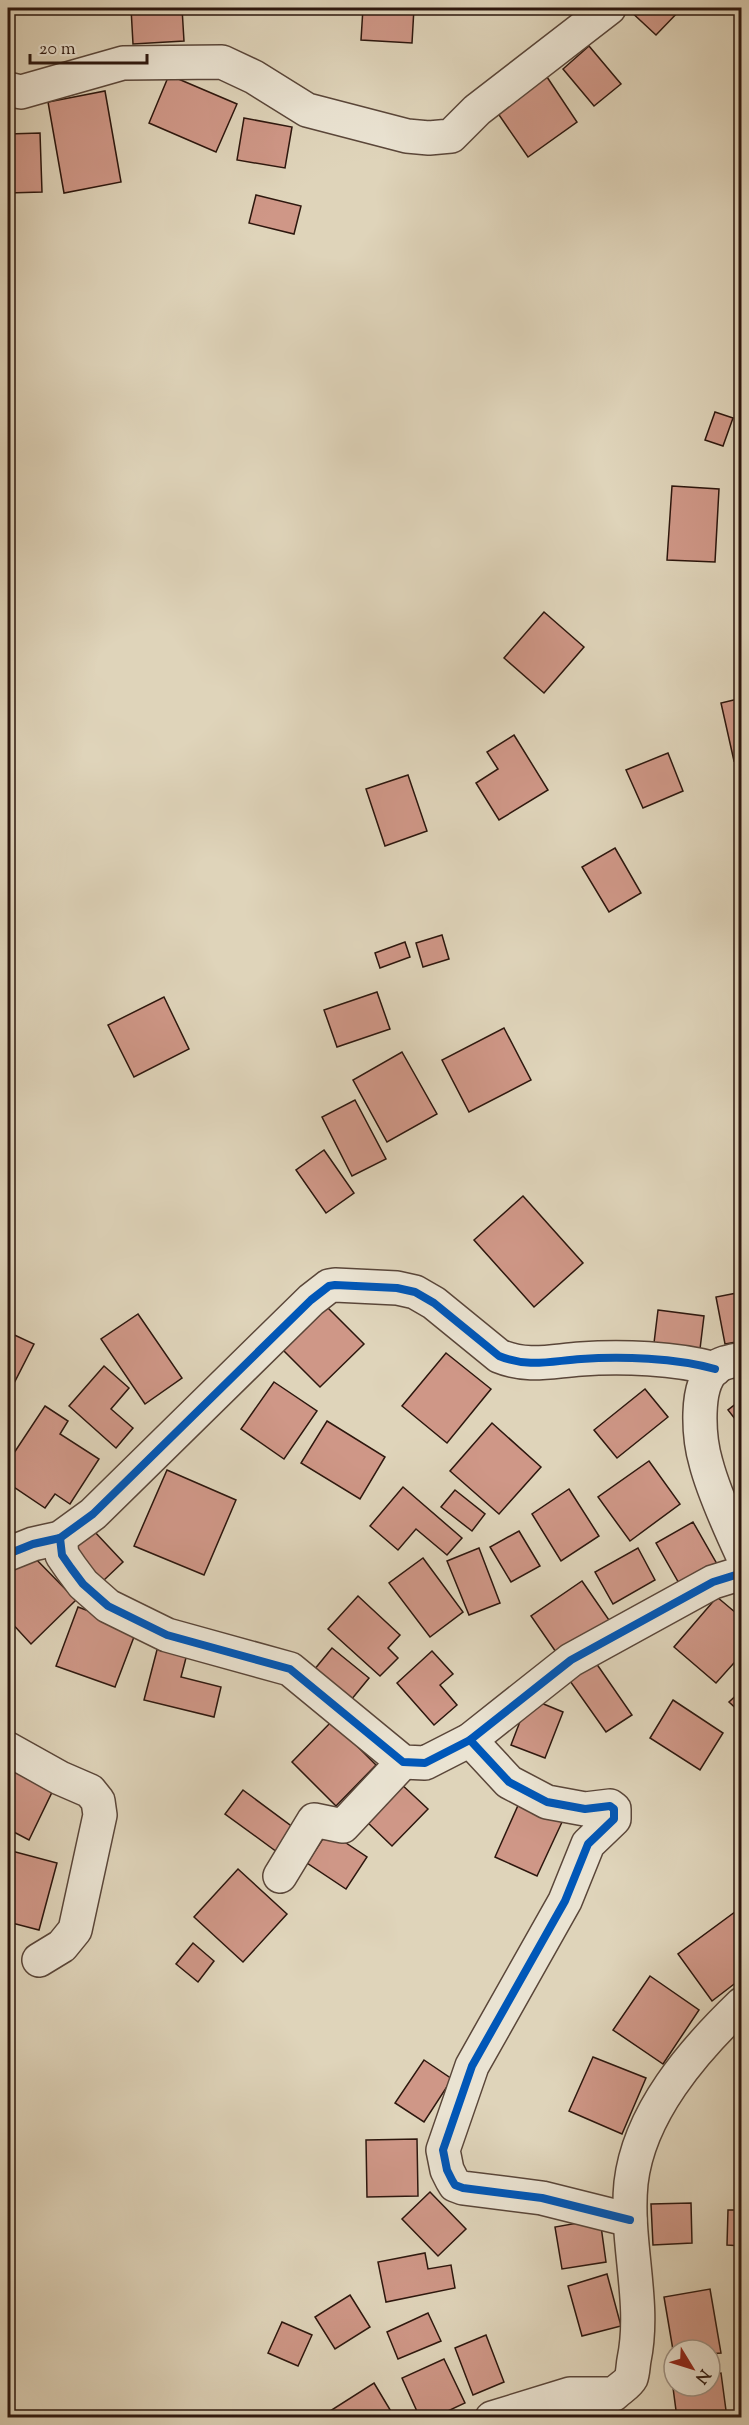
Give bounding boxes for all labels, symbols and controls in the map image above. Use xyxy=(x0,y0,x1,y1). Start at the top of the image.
scale bar xyxy=(30,27,147,65)
text: 20 m xyxy=(39,37,76,63)
north arrow xyxy=(662,2338,722,2398)
text: N xyxy=(689,2364,715,2388)

